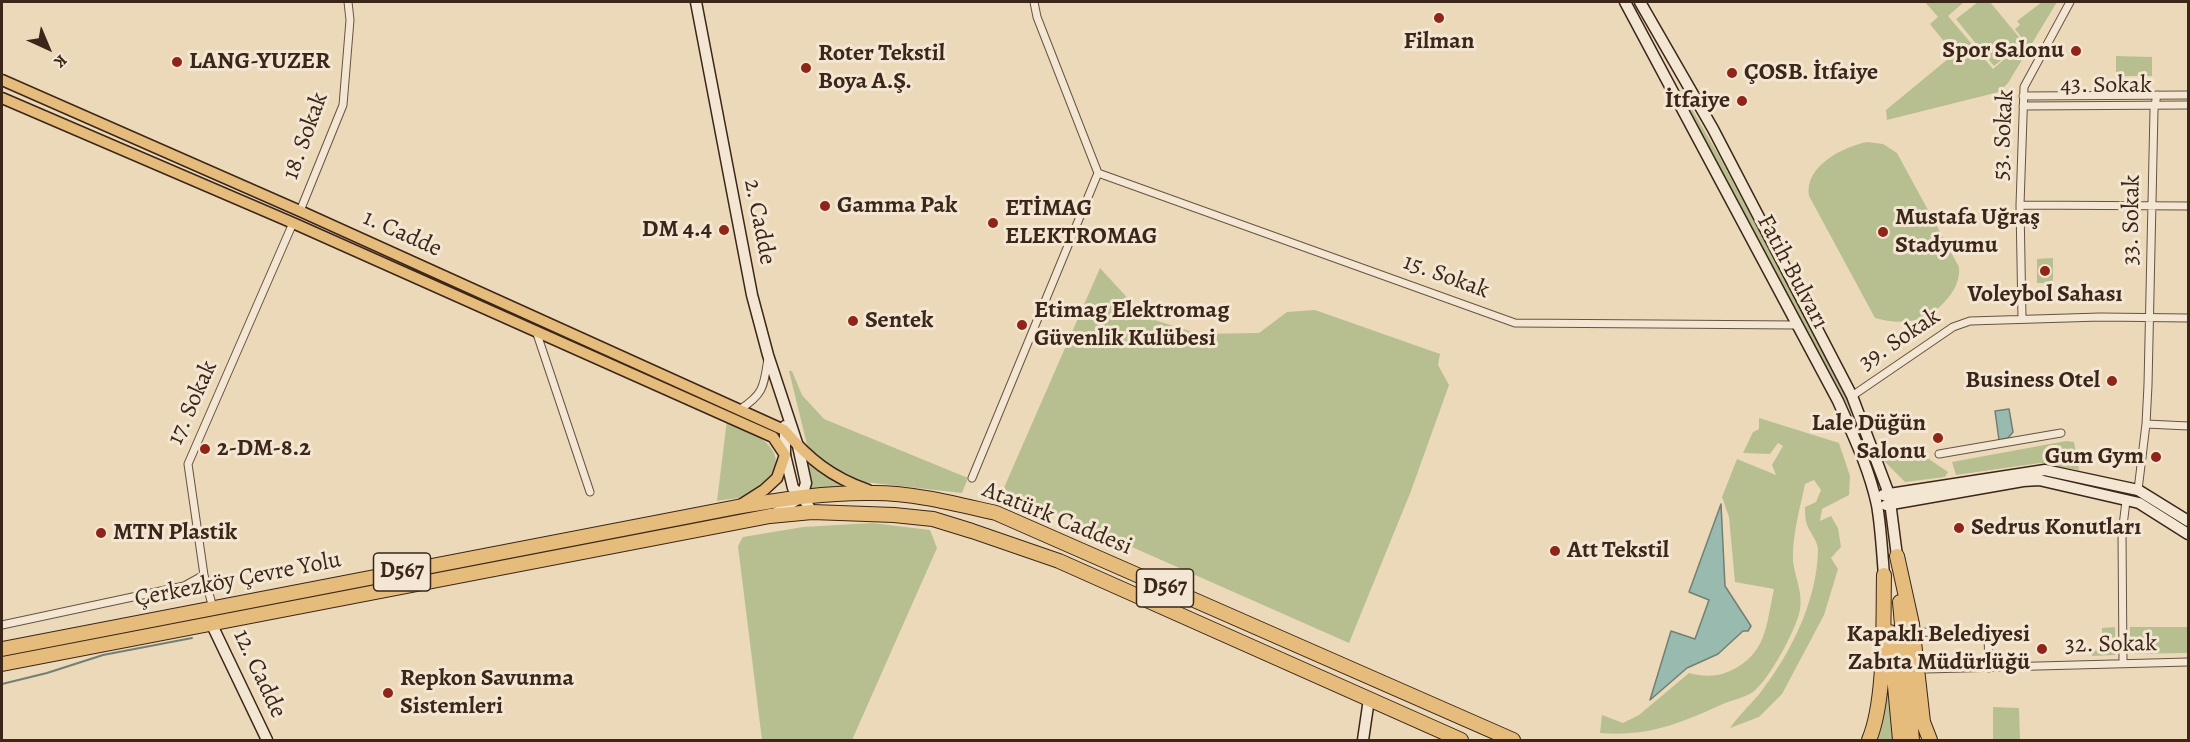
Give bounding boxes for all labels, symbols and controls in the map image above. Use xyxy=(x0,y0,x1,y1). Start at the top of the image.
marker: Filman xyxy=(1432,11,1446,25)
north arrow xyxy=(18,18,78,78)
place label: Filman xyxy=(1404,28,1474,56)
place label: Spor Salonu xyxy=(1942,37,2064,65)
place label: Roter Tekstil Boya A.Ş. xyxy=(818,40,945,96)
marker: Spor Salonu xyxy=(2069,44,2083,58)
place label: LANG-YUZER xyxy=(189,48,330,76)
text: K xyxy=(49,49,72,73)
marker: LANG-YUZER xyxy=(170,55,184,69)
place label: ÇOSB. İtfaiye xyxy=(1744,59,1878,87)
marker: Roter Tekstil Boya A.Ş. xyxy=(799,61,813,75)
marker: ÇOSB. İtfaiye xyxy=(1725,66,1739,80)
street label: 43. Sokak xyxy=(2060,72,2152,100)
place label: İtfaiye xyxy=(1665,87,1730,115)
street label: 18. Sokak xyxy=(277,88,335,184)
street label: 53. Sokak xyxy=(1987,89,2021,181)
marker: İtfaiye xyxy=(1735,94,1749,108)
street label: 33. Sokak xyxy=(2117,174,2147,266)
street label: 2. Cadde xyxy=(737,177,781,267)
place label: Gamma Pak xyxy=(837,192,957,220)
place label: ETİMAG ELEKTROMAG xyxy=(1005,195,1157,251)
marker: Gamma Pak xyxy=(818,199,832,213)
street label: 1. Cadde xyxy=(358,204,446,264)
place label: Mustafa Uğraş Stadyumu xyxy=(1895,204,2040,260)
street label: Fatih Bulvarı xyxy=(1750,210,1834,334)
place label: DM 4.4 xyxy=(642,216,712,244)
marker: ETİMAG ELEKTROMAG xyxy=(986,216,1000,230)
marker: DM 4.4 xyxy=(717,223,731,237)
marker: Mustafa Uğraş Stadyumu xyxy=(1876,225,1890,239)
street label: 15. Sokak xyxy=(1399,248,1493,306)
marker: Voleybol Sahası xyxy=(2038,264,2052,278)
place label: Voleybol Sahası xyxy=(1967,281,2123,309)
place label: Etimag Elektromag Güvenlik Kulübesi xyxy=(1034,297,1229,353)
street label: 39. Sokak xyxy=(1854,302,1946,378)
place label: Sentek xyxy=(865,307,933,335)
marker: Sentek xyxy=(846,314,860,328)
marker: Etimag Elektromag Güvenlik Kulübesi xyxy=(1015,318,1029,332)
street label: 17. Sokak xyxy=(162,356,224,450)
place label: Business Otel xyxy=(1965,367,2100,395)
marker: Business Otel xyxy=(2105,374,2119,388)
place label: Lale Düğün Salonu xyxy=(1812,410,1926,466)
marker: Lale Düğün Salonu xyxy=(1931,431,1945,445)
place label: 2-DM-8.2 xyxy=(217,435,311,463)
marker: 2-DM-8.2 xyxy=(198,442,212,456)
place label: Gum Gym xyxy=(2045,443,2144,471)
marker: Gum Gym xyxy=(2149,450,2163,464)
street label: Atatürk Caddesi xyxy=(978,476,1136,562)
place label: Sedrus Konutları xyxy=(1971,514,2141,542)
place label: MTN Plastik xyxy=(113,519,237,547)
marker: Sedrus Konutları xyxy=(1952,521,1966,535)
marker: MTN Plastik xyxy=(94,526,108,540)
place label: Att Tekstil xyxy=(1567,537,1669,565)
marker: Att Tekstil xyxy=(1548,544,1562,558)
street label: Çerkezköy Çevre Yolu xyxy=(132,546,344,614)
road number: D567 xyxy=(374,553,430,591)
road number: D567 xyxy=(1136,569,1194,607)
place label: Kapaklı Belediyesi Zabıta Müdürlüğü xyxy=(1847,621,2030,677)
street label: 12. Cadde xyxy=(226,625,292,723)
street label: 32. Sokak xyxy=(2065,630,2157,660)
marker: Kapaklı Belediyesi Zabıta Müdürlüğü xyxy=(2035,642,2049,656)
place label: Repkon Savunma Sistemleri xyxy=(400,665,574,721)
marker: Repkon Savunma Sistemleri xyxy=(381,686,395,700)

